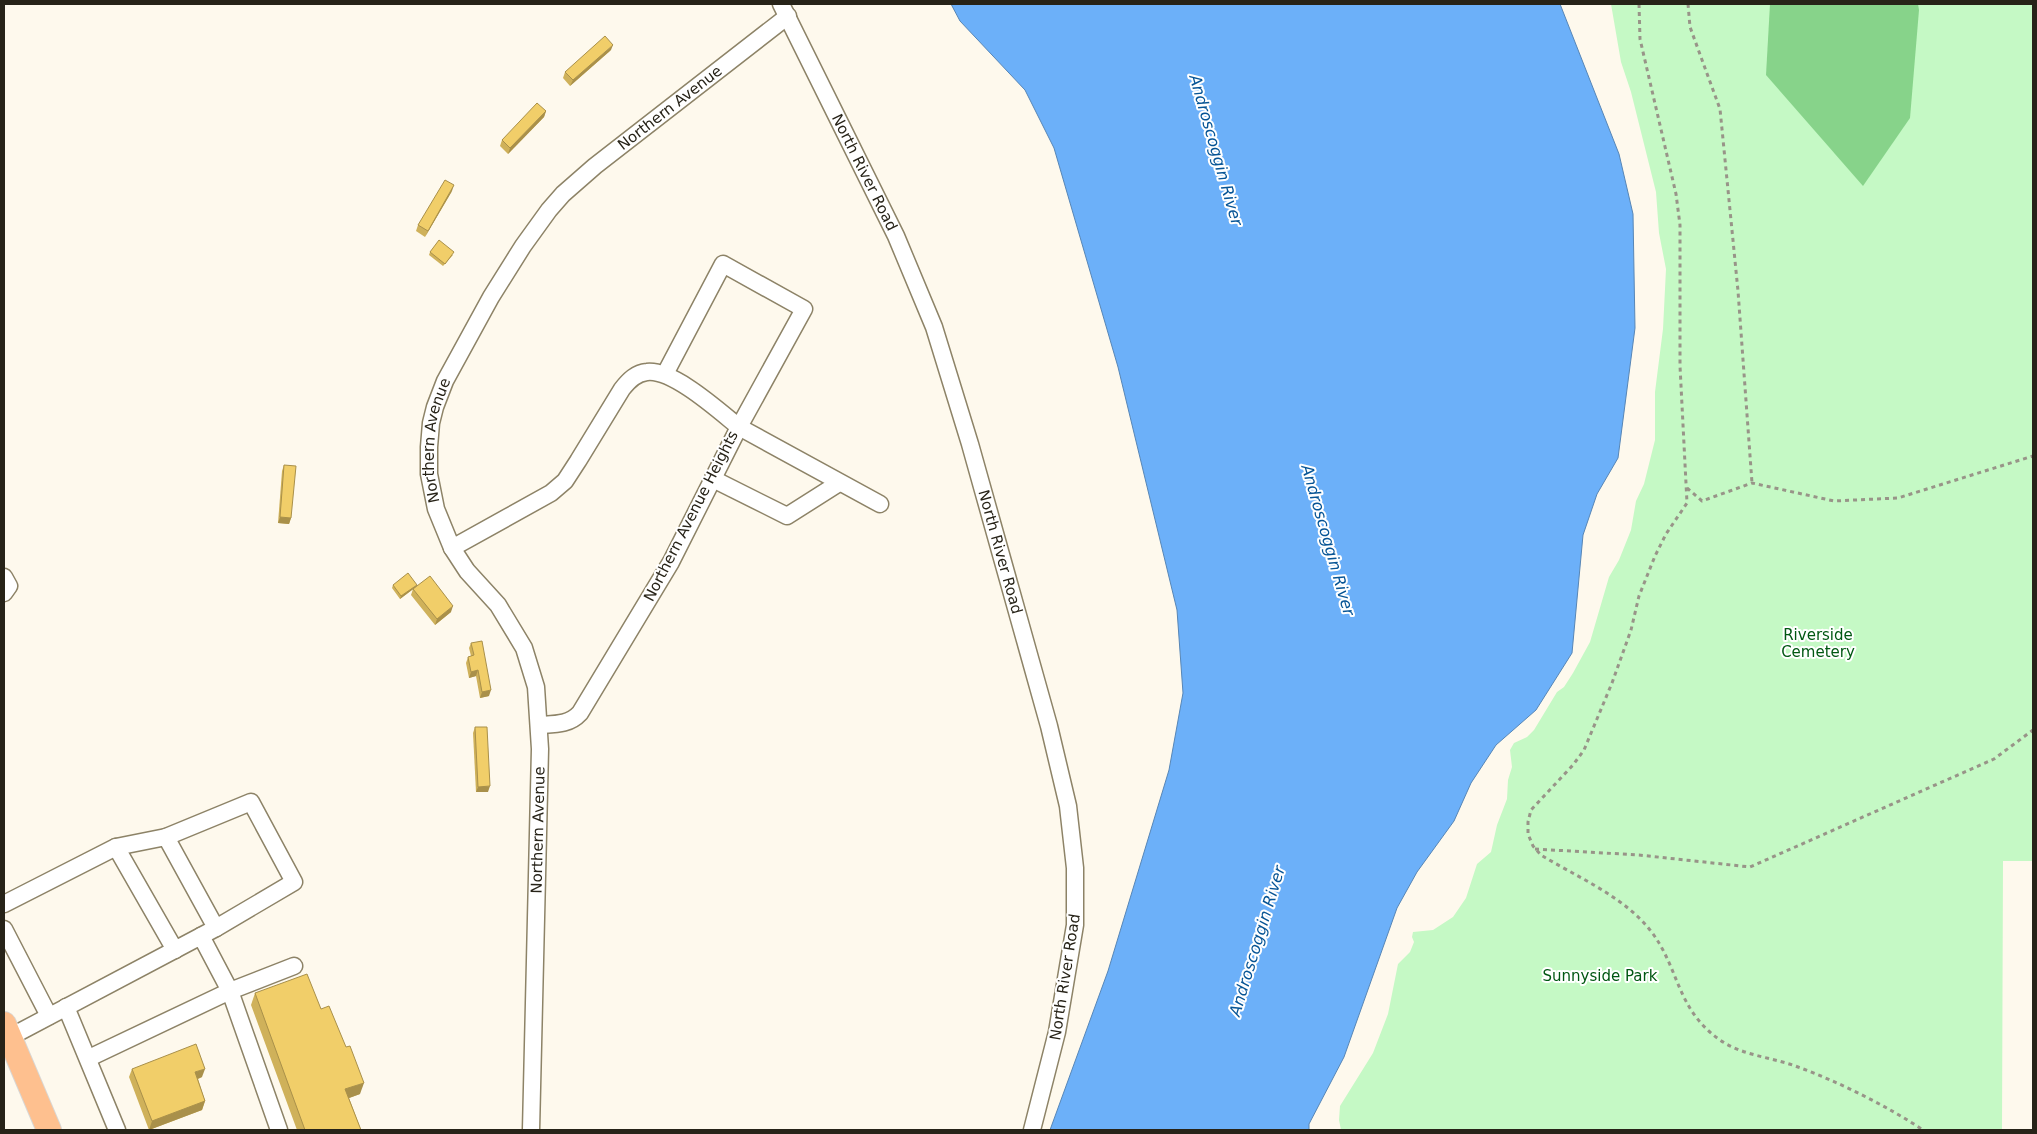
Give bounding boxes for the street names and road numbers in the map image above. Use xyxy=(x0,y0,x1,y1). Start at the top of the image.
street label: Northern Avenue xyxy=(614,62,726,154)
street label: North River Road xyxy=(828,111,901,234)
street label: Northern Avenue xyxy=(420,375,454,504)
street label: Northern Avenue Heights xyxy=(640,427,742,604)
street label: North River Road xyxy=(974,488,1026,616)
street label: Northern Avenue xyxy=(528,766,549,894)
street label: North River Road xyxy=(1046,912,1084,1042)

